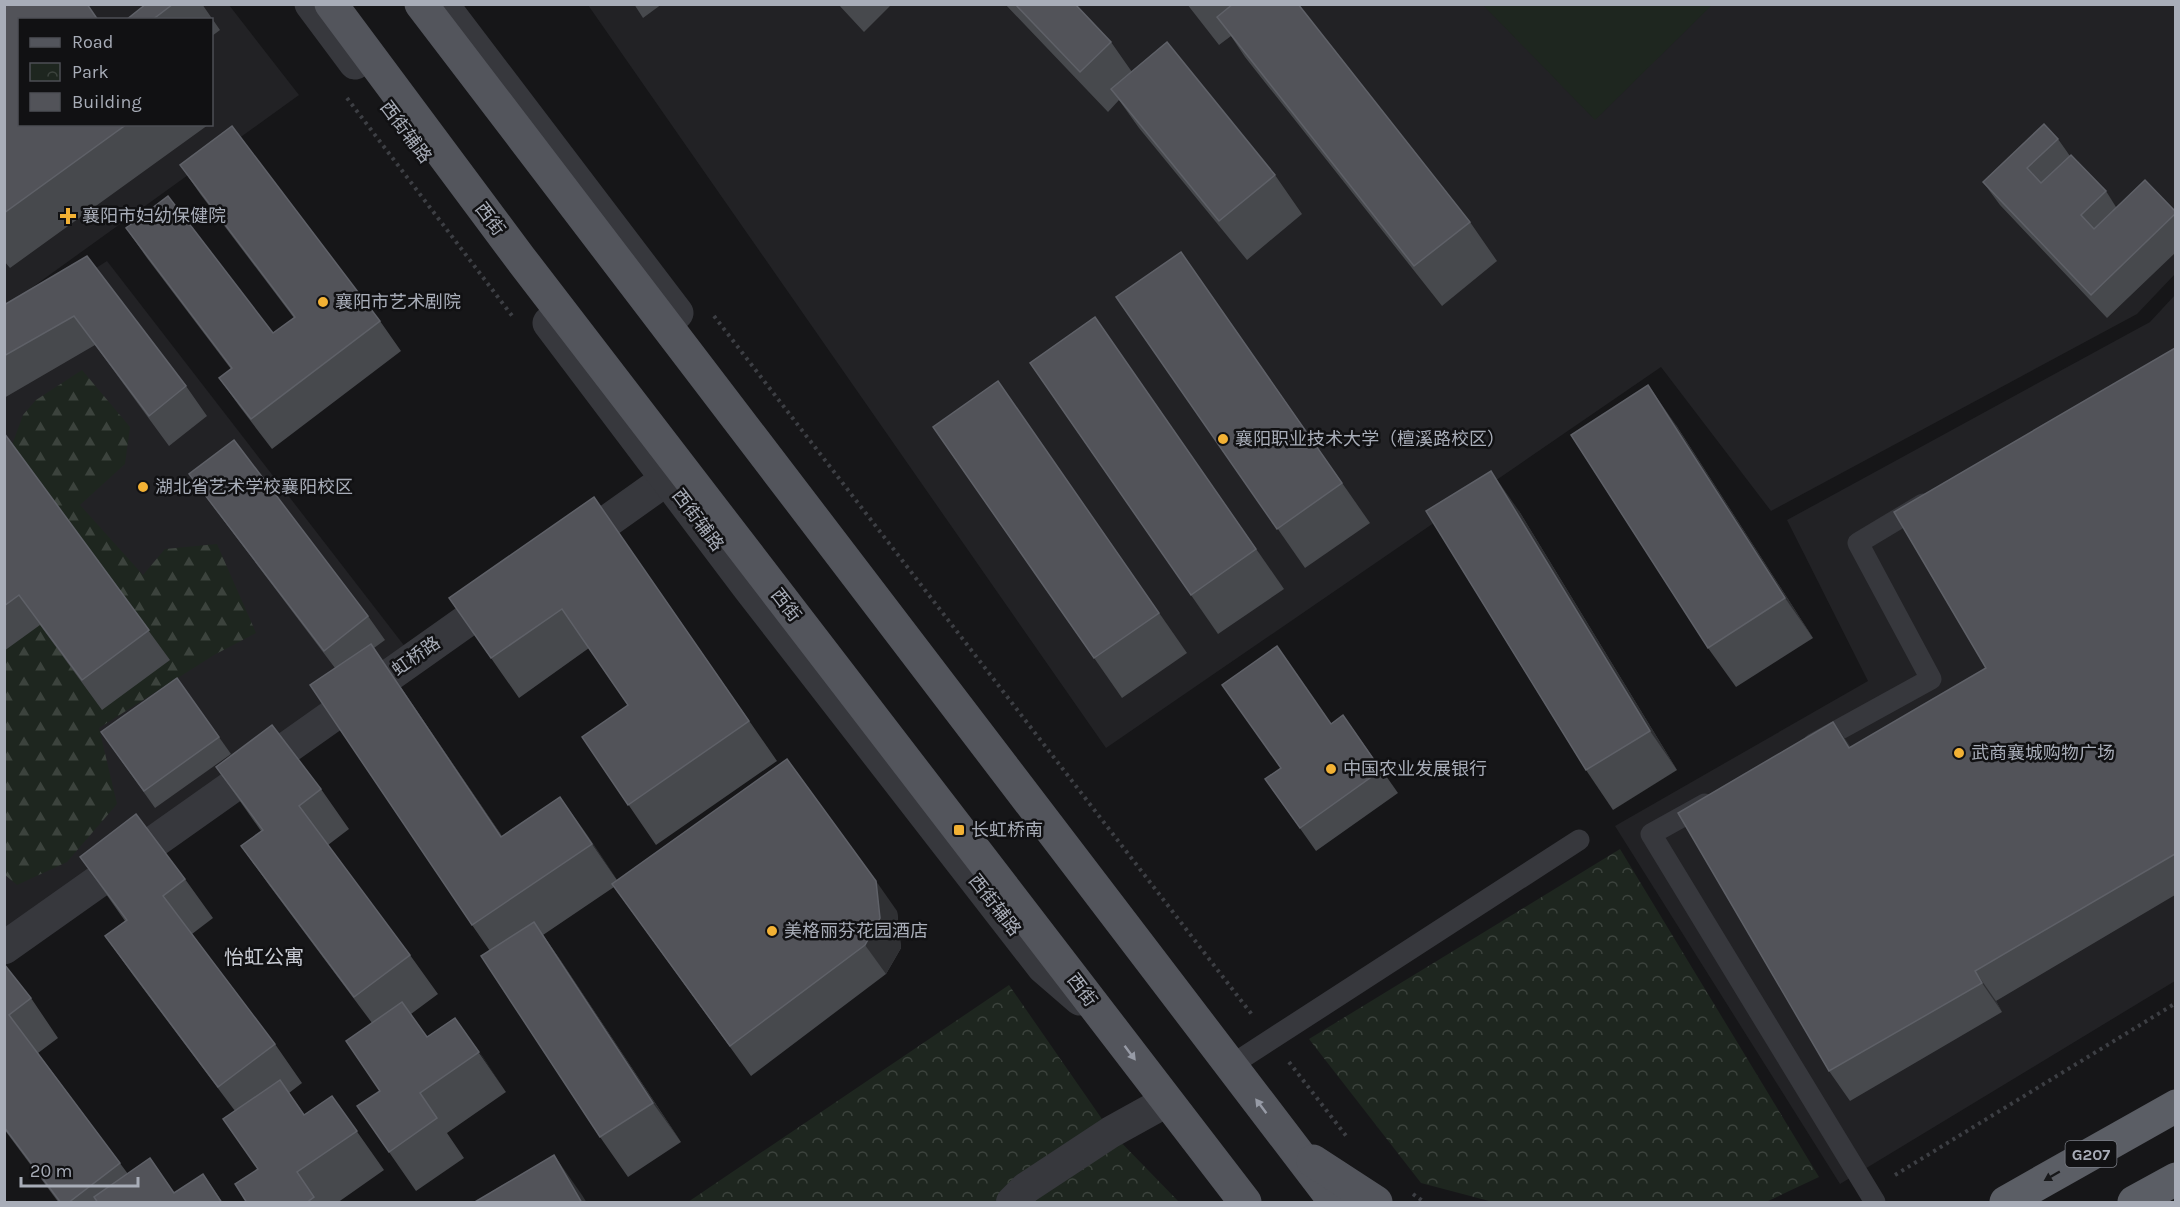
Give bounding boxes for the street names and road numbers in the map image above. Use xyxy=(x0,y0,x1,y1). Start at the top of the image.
street label: 西街辅路 xyxy=(376,97,436,167)
street label: 西街 xyxy=(470,198,510,240)
street label: 西街辅路 xyxy=(668,485,728,555)
street label: 西街 xyxy=(766,584,806,626)
street label: 虹桥路 xyxy=(388,632,444,680)
street label: 西街辅路 xyxy=(964,870,1026,940)
street label: 西街 xyxy=(1062,969,1102,1011)
road number: G207 xyxy=(2066,1141,2116,1167)

